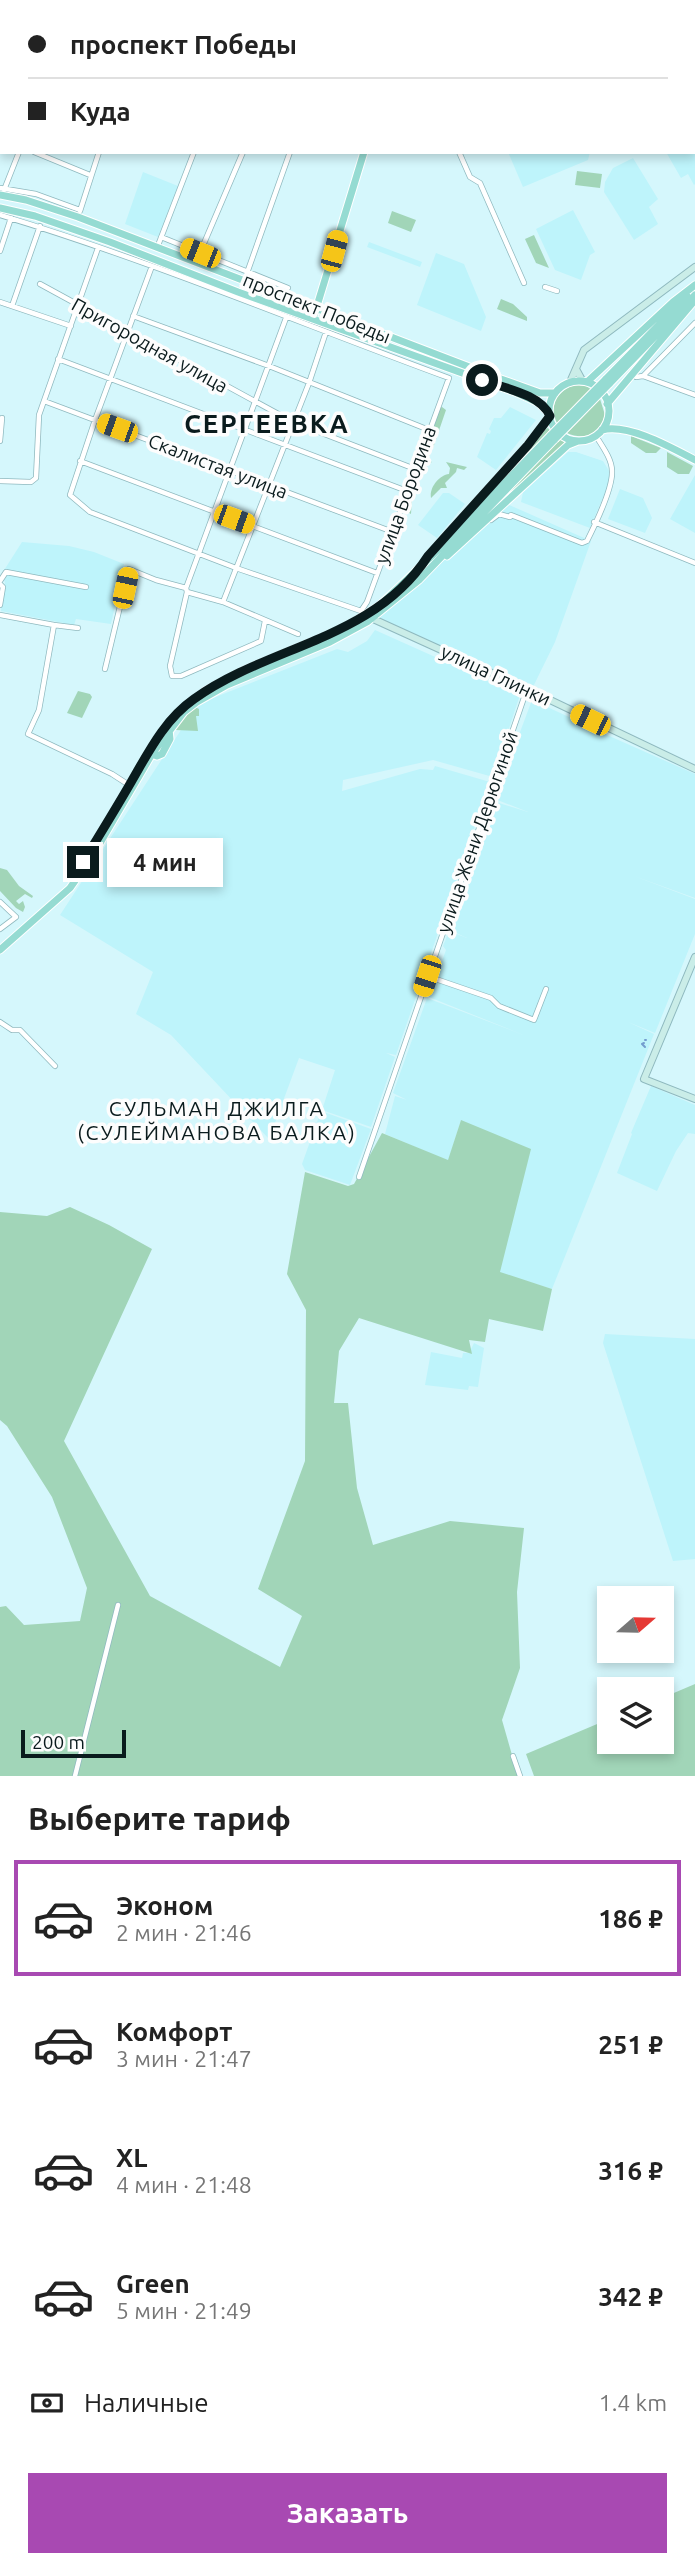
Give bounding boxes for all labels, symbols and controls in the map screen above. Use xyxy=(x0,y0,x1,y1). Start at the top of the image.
text: проспект Победы xyxy=(70,30,297,59)
text: Куда xyxy=(70,97,131,126)
car xyxy=(319,228,350,274)
car xyxy=(177,235,224,271)
street label: проспект Победы xyxy=(240,268,394,348)
street label: Пригородная улица xyxy=(68,293,232,397)
route start xyxy=(466,364,498,396)
district label: СЕРГЕЕВКА xyxy=(184,409,350,438)
car xyxy=(94,411,141,445)
street label: улица Бородина xyxy=(370,423,440,567)
street label: Скалистая улица xyxy=(145,429,291,503)
car xyxy=(211,502,258,536)
car xyxy=(111,565,140,611)
street label: улица Глинки xyxy=(438,640,554,710)
car xyxy=(567,701,614,739)
street label: улица Жени Дерюгиной xyxy=(432,728,522,936)
callout: 4 мин xyxy=(108,838,223,886)
route end xyxy=(67,846,99,878)
text: 4 мин xyxy=(133,850,197,875)
car xyxy=(411,953,444,999)
district label: СУЛЬМАН ДЖИЛГА (СУЛЕЙМАНОВА БАЛКА) xyxy=(77,1096,357,1144)
north arrow xyxy=(597,1586,674,1662)
map controls xyxy=(597,1586,674,1754)
button: layers xyxy=(597,1677,674,1754)
scale bar xyxy=(21,1727,126,1759)
text: 200 m xyxy=(32,1731,85,1753)
text: Выберите тариф xyxy=(28,1800,291,1836)
icon: car xyxy=(32,1887,95,1950)
text: Эконом xyxy=(116,1891,213,1920)
text: 186 ₽ xyxy=(598,1904,663,1933)
text: 2 мин · 21:46 xyxy=(116,1920,252,1945)
icon: car xyxy=(32,2013,95,2076)
text: Комфорт xyxy=(116,2017,232,2046)
text: 251 ₽ xyxy=(598,2030,663,2059)
text: 3 мин · 21:47 xyxy=(116,2046,252,2071)
icon: car xyxy=(32,2139,95,2202)
text: XL xyxy=(116,2143,147,2172)
text: 316 ₽ xyxy=(598,2156,663,2185)
text: 4 мин · 21:48 xyxy=(116,2172,252,2197)
icon: car xyxy=(32,2265,95,2328)
text: Green xyxy=(116,2269,190,2298)
text: 342 ₽ xyxy=(598,2282,663,2311)
text: 5 мин · 21:49 xyxy=(116,2298,252,2323)
icon: cash xyxy=(28,2384,66,2422)
text: Наличные xyxy=(84,2388,209,2417)
text: 1.4 km xyxy=(599,2390,667,2415)
button: Заказать xyxy=(28,2473,667,2553)

